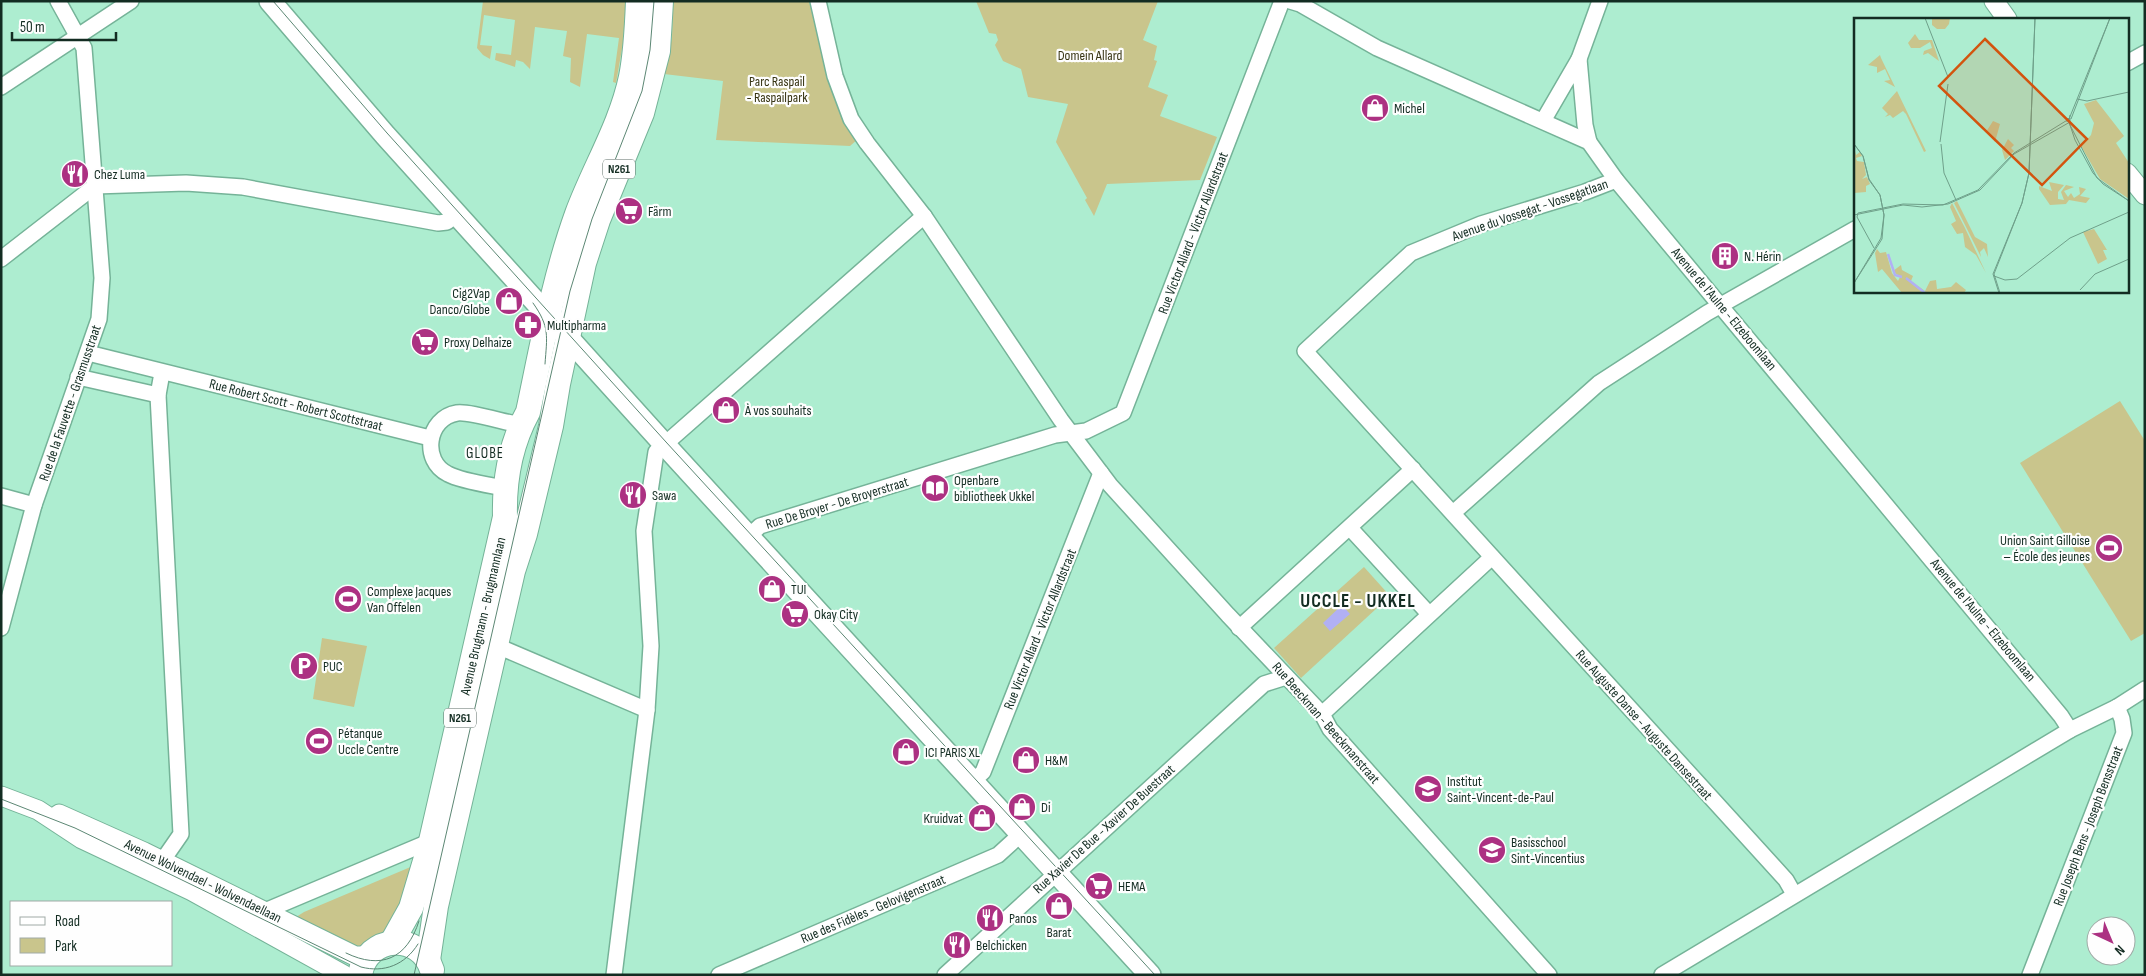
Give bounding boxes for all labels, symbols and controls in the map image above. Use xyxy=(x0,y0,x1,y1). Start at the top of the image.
scale bar xyxy=(12,10,116,42)
text: 50 m xyxy=(20,18,45,37)
inset map xyxy=(1854,18,2128,292)
park label: Domein Allard xyxy=(1058,47,1122,64)
park label: Parc Raspail - Raspailpark xyxy=(747,73,808,106)
shop icon: Michel xyxy=(1360,93,1390,123)
place label: Michel xyxy=(1394,100,1425,117)
street label: Rue Victor Allard - Victor Allardstraat xyxy=(1154,150,1232,316)
restaurant icon: Chez Luma xyxy=(60,159,90,189)
road number: N261 xyxy=(603,160,635,178)
place label: Chez Luma xyxy=(94,166,145,183)
street label: Avenue du Vossegat - Vossegatlaan xyxy=(1449,175,1610,245)
supermarket icon: Färm xyxy=(614,196,644,226)
place label: Färm xyxy=(648,203,671,220)
building icon: N. Hérin xyxy=(1710,241,1740,271)
street label: Avenue de l'Aulne - Elzeboomlaan xyxy=(1667,243,1780,374)
place label: N. Hérin xyxy=(1744,248,1781,265)
place label: Cig2Vap Danco/Globe xyxy=(430,285,490,318)
shop icon: Cig2Vap Danco/Globe xyxy=(494,286,524,316)
pharmacy icon: Multipharma xyxy=(513,310,543,340)
place label: Multipharma xyxy=(547,317,606,334)
street label: Rue de la Fauvette - Grasmusstraat xyxy=(35,323,105,483)
supermarket icon: Proxy Delhaize xyxy=(410,327,440,357)
place label: Proxy Delhaize xyxy=(444,334,512,351)
street label: Rue Robert Scott - Robert Scottstraat xyxy=(208,375,384,435)
shop icon: À vos souhaits xyxy=(711,395,741,425)
place label: À vos souhaits xyxy=(744,402,811,419)
district label: GLOBE xyxy=(466,444,504,463)
place label: Openbare bibliotheek Ukkel xyxy=(954,472,1034,505)
street label: Rue De Broyer - De Broyerstraat xyxy=(764,473,910,533)
library icon: Openbare bibliotheek Ukkel xyxy=(920,473,950,503)
restaurant icon: Sawa xyxy=(618,480,648,510)
place label: Sawa xyxy=(652,487,676,504)
place label: Union Saint Gilloise – École des jeunes xyxy=(2000,532,2090,565)
sports icon: Union Saint Gilloise – École des jeunes xyxy=(2094,533,2124,563)
street label: Avenue Brugmann - Brugmannlaan xyxy=(456,535,509,698)
street label: Rue Victor Allard - Victor Allardstraat xyxy=(1000,546,1080,712)
street label: Avenue de l'Aulne - Elzeboomlaan xyxy=(1926,554,2039,685)
shop icon: TUI xyxy=(757,574,787,604)
place label: TUI xyxy=(791,581,806,598)
place label: Complexe Jacques Van Offelen xyxy=(367,583,451,616)
sports icon: Complexe Jacques Van Offelen xyxy=(333,584,363,614)
district label: UCCLE - UKKEL xyxy=(1300,590,1416,613)
supermarket icon: Okay City xyxy=(780,599,810,629)
place label: Okay City xyxy=(814,606,859,623)
street label: Rue Auguste Danse - Auguste Dansestraat xyxy=(1572,646,1716,804)
parking icon: PUC xyxy=(289,651,319,681)
place label: PUC xyxy=(323,658,343,675)
street label: Rue Beeckman - Beeckmanstraat xyxy=(1269,659,1383,787)
road number: N261 xyxy=(444,708,476,728)
place label: Pétanque Uccle Centre xyxy=(338,725,399,758)
sports icon: Pétanque Uccle Centre xyxy=(304,726,334,756)
shop icon: ICI PARIS XL xyxy=(891,737,921,767)
street label: Rue Joseph Bens - Joseph Bensstraat xyxy=(2050,743,2126,909)
place label: ICI PARIS XL xyxy=(925,744,980,761)
shop icon: H&M xyxy=(1011,745,1041,775)
place label: H&M xyxy=(1045,752,1068,769)
street label: Rue Xavier De Bue - Xavier De Buestraat xyxy=(1030,761,1178,897)
place label: Institut Saint-Vincent-de-Paul xyxy=(1447,773,1554,806)
school or university icon: Institut Saint-Vincent-de-Paul xyxy=(1413,774,1443,804)
shop icon: Di xyxy=(1007,792,1037,822)
place label: Di xyxy=(1041,799,1051,816)
shop icon: Kruidvat xyxy=(967,803,997,833)
place label: Kruidvat xyxy=(924,810,963,827)
place label: Basisschool Sint-Vincentius xyxy=(1511,834,1585,867)
street label: Avenue Wolvendael - Wolvendaellaan xyxy=(121,835,284,927)
school or university icon: Basisschool Sint-Vincentius xyxy=(1477,835,1507,865)
street label: Rue des Fidèles - Gelovigenstraat xyxy=(798,871,948,947)
supermarket icon: HEMA xyxy=(1084,871,1114,901)
place label: HEMA xyxy=(1118,878,1146,895)
shop icon: Barat xyxy=(1044,891,1074,921)
legend xyxy=(10,901,172,966)
restaurant icon: Panos xyxy=(975,903,1005,933)
place label: Panos xyxy=(1009,910,1037,927)
text: Road xyxy=(55,912,80,931)
north arrow xyxy=(2086,916,2136,966)
place label: Barat xyxy=(1046,924,1072,941)
restaurant icon: Belchicken xyxy=(942,930,972,960)
text: Park xyxy=(55,937,77,956)
place label: Belchicken xyxy=(976,937,1027,954)
text: N xyxy=(2111,941,2128,959)

